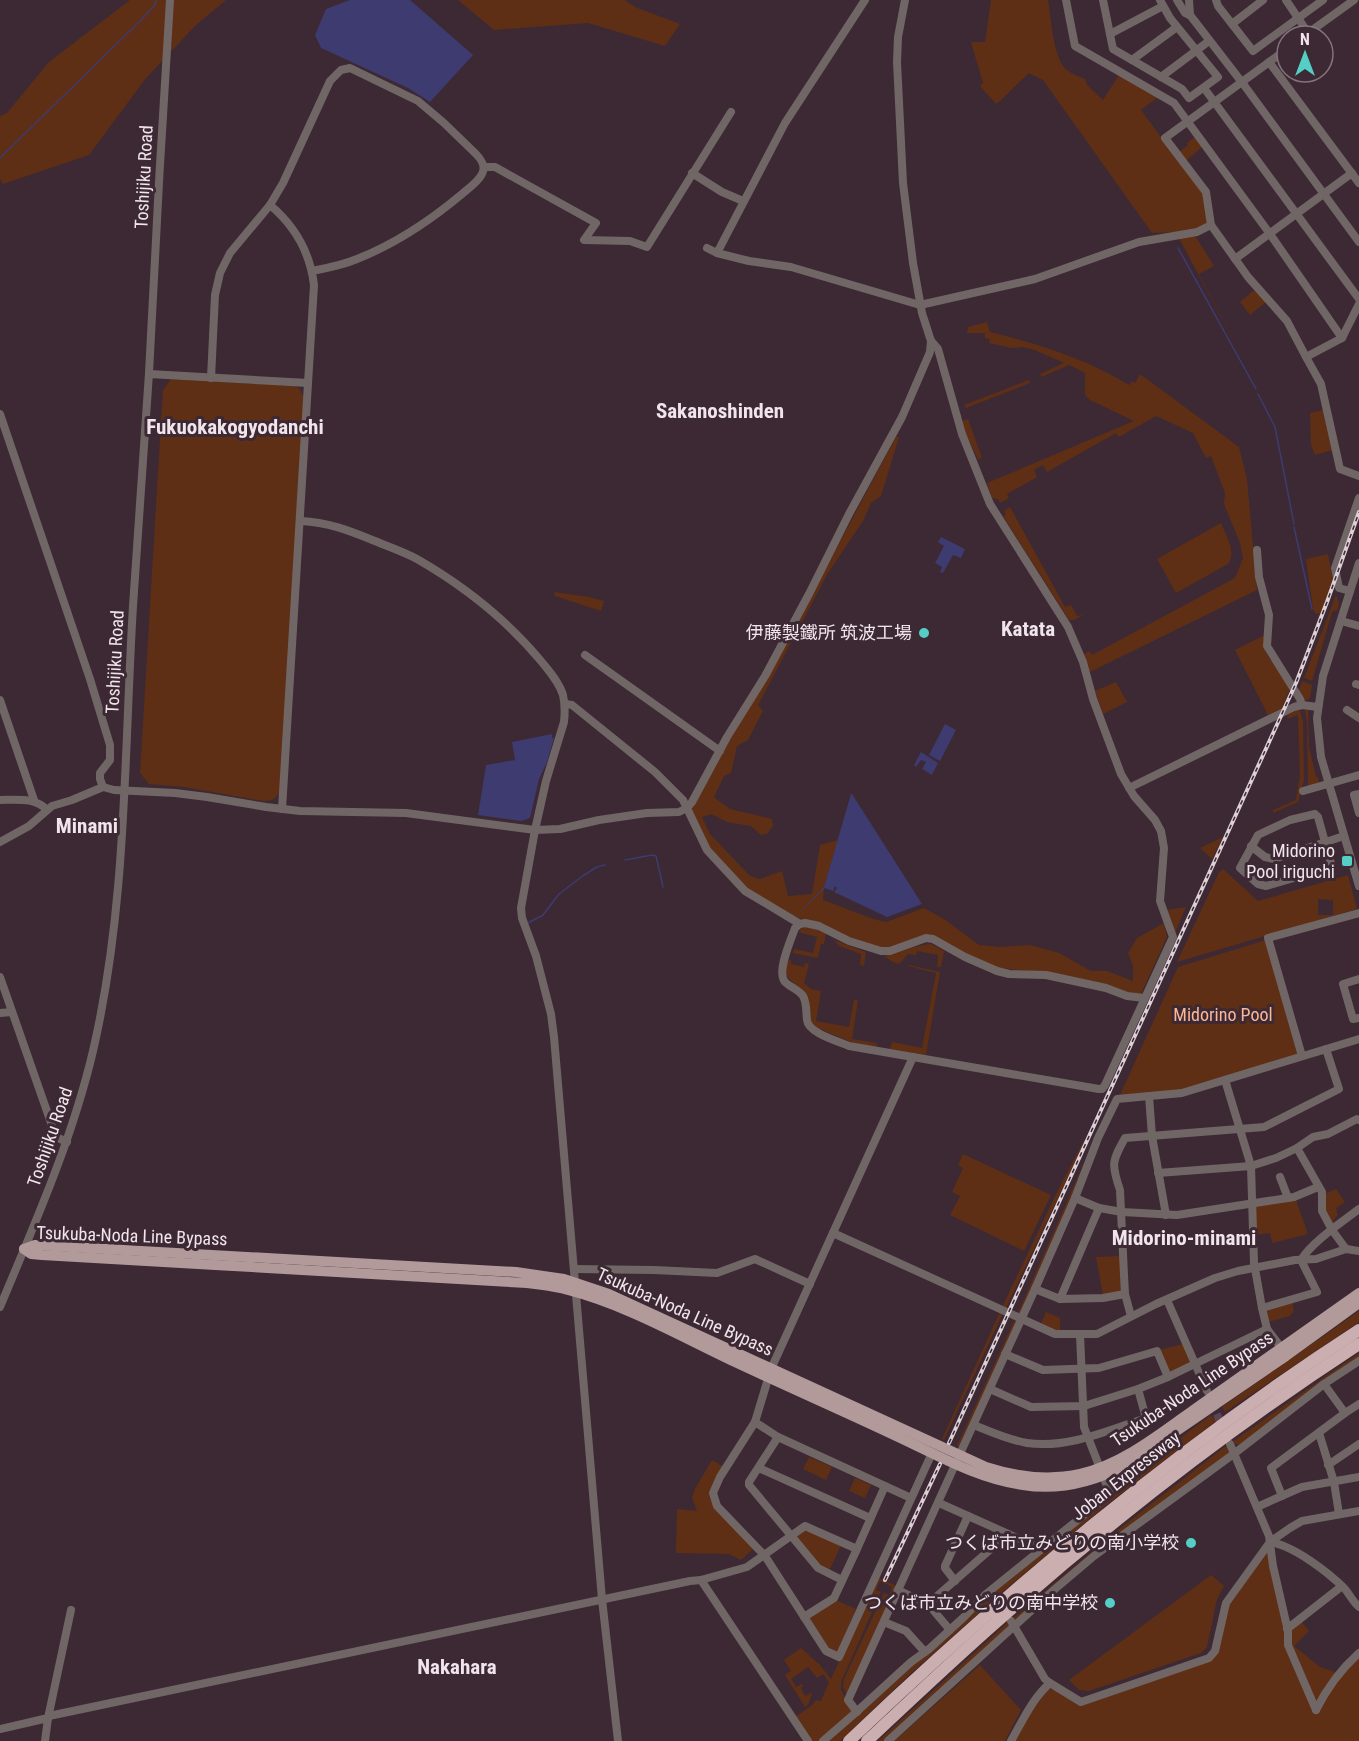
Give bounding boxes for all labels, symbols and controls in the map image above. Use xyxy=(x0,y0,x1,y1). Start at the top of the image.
north arrow xyxy=(1275,24,1335,84)
text: N xyxy=(1300,30,1310,49)
street label: Toshijiku Road xyxy=(130,125,157,229)
district label: Sakanoshinden xyxy=(656,399,784,423)
district label: Fukuokakogyodanchi xyxy=(146,415,324,439)
street label: Toshijiku Road xyxy=(101,610,128,714)
district label: Katata xyxy=(1001,617,1055,641)
place label: 伊藤製鐵所 筑波工場 xyxy=(746,622,912,643)
marker: 伊藤製鐵所 筑波工場 xyxy=(917,626,931,640)
district label: Minami xyxy=(56,814,118,838)
place label: Midorino Pool iriguchi xyxy=(1246,840,1335,882)
marker: Midorino Pool iriguchi xyxy=(1340,854,1354,868)
park label: Midorino Pool xyxy=(1173,1004,1273,1025)
street label: Toshijiku Road xyxy=(23,1084,76,1189)
street label: Tsukuba-Noda Line Bypass xyxy=(36,1222,228,1249)
district label: Midorino-minami xyxy=(1112,1226,1256,1250)
street label: Tsukuba-Noda Line Bypass xyxy=(594,1263,777,1360)
street label: Tsukuba-Noda Line Bypass xyxy=(1107,1326,1277,1451)
street label: Joban Expressway xyxy=(1067,1426,1184,1524)
place label: つくば市立みどりの南小学校 xyxy=(945,1532,1179,1553)
marker: つくば市立みどりの南小学校 xyxy=(1184,1536,1198,1550)
place label: つくば市立みどりの南中学校 xyxy=(864,1592,1098,1613)
marker: つくば市立みどりの南中学校 xyxy=(1103,1596,1117,1610)
district label: Nakahara xyxy=(417,1655,497,1679)

